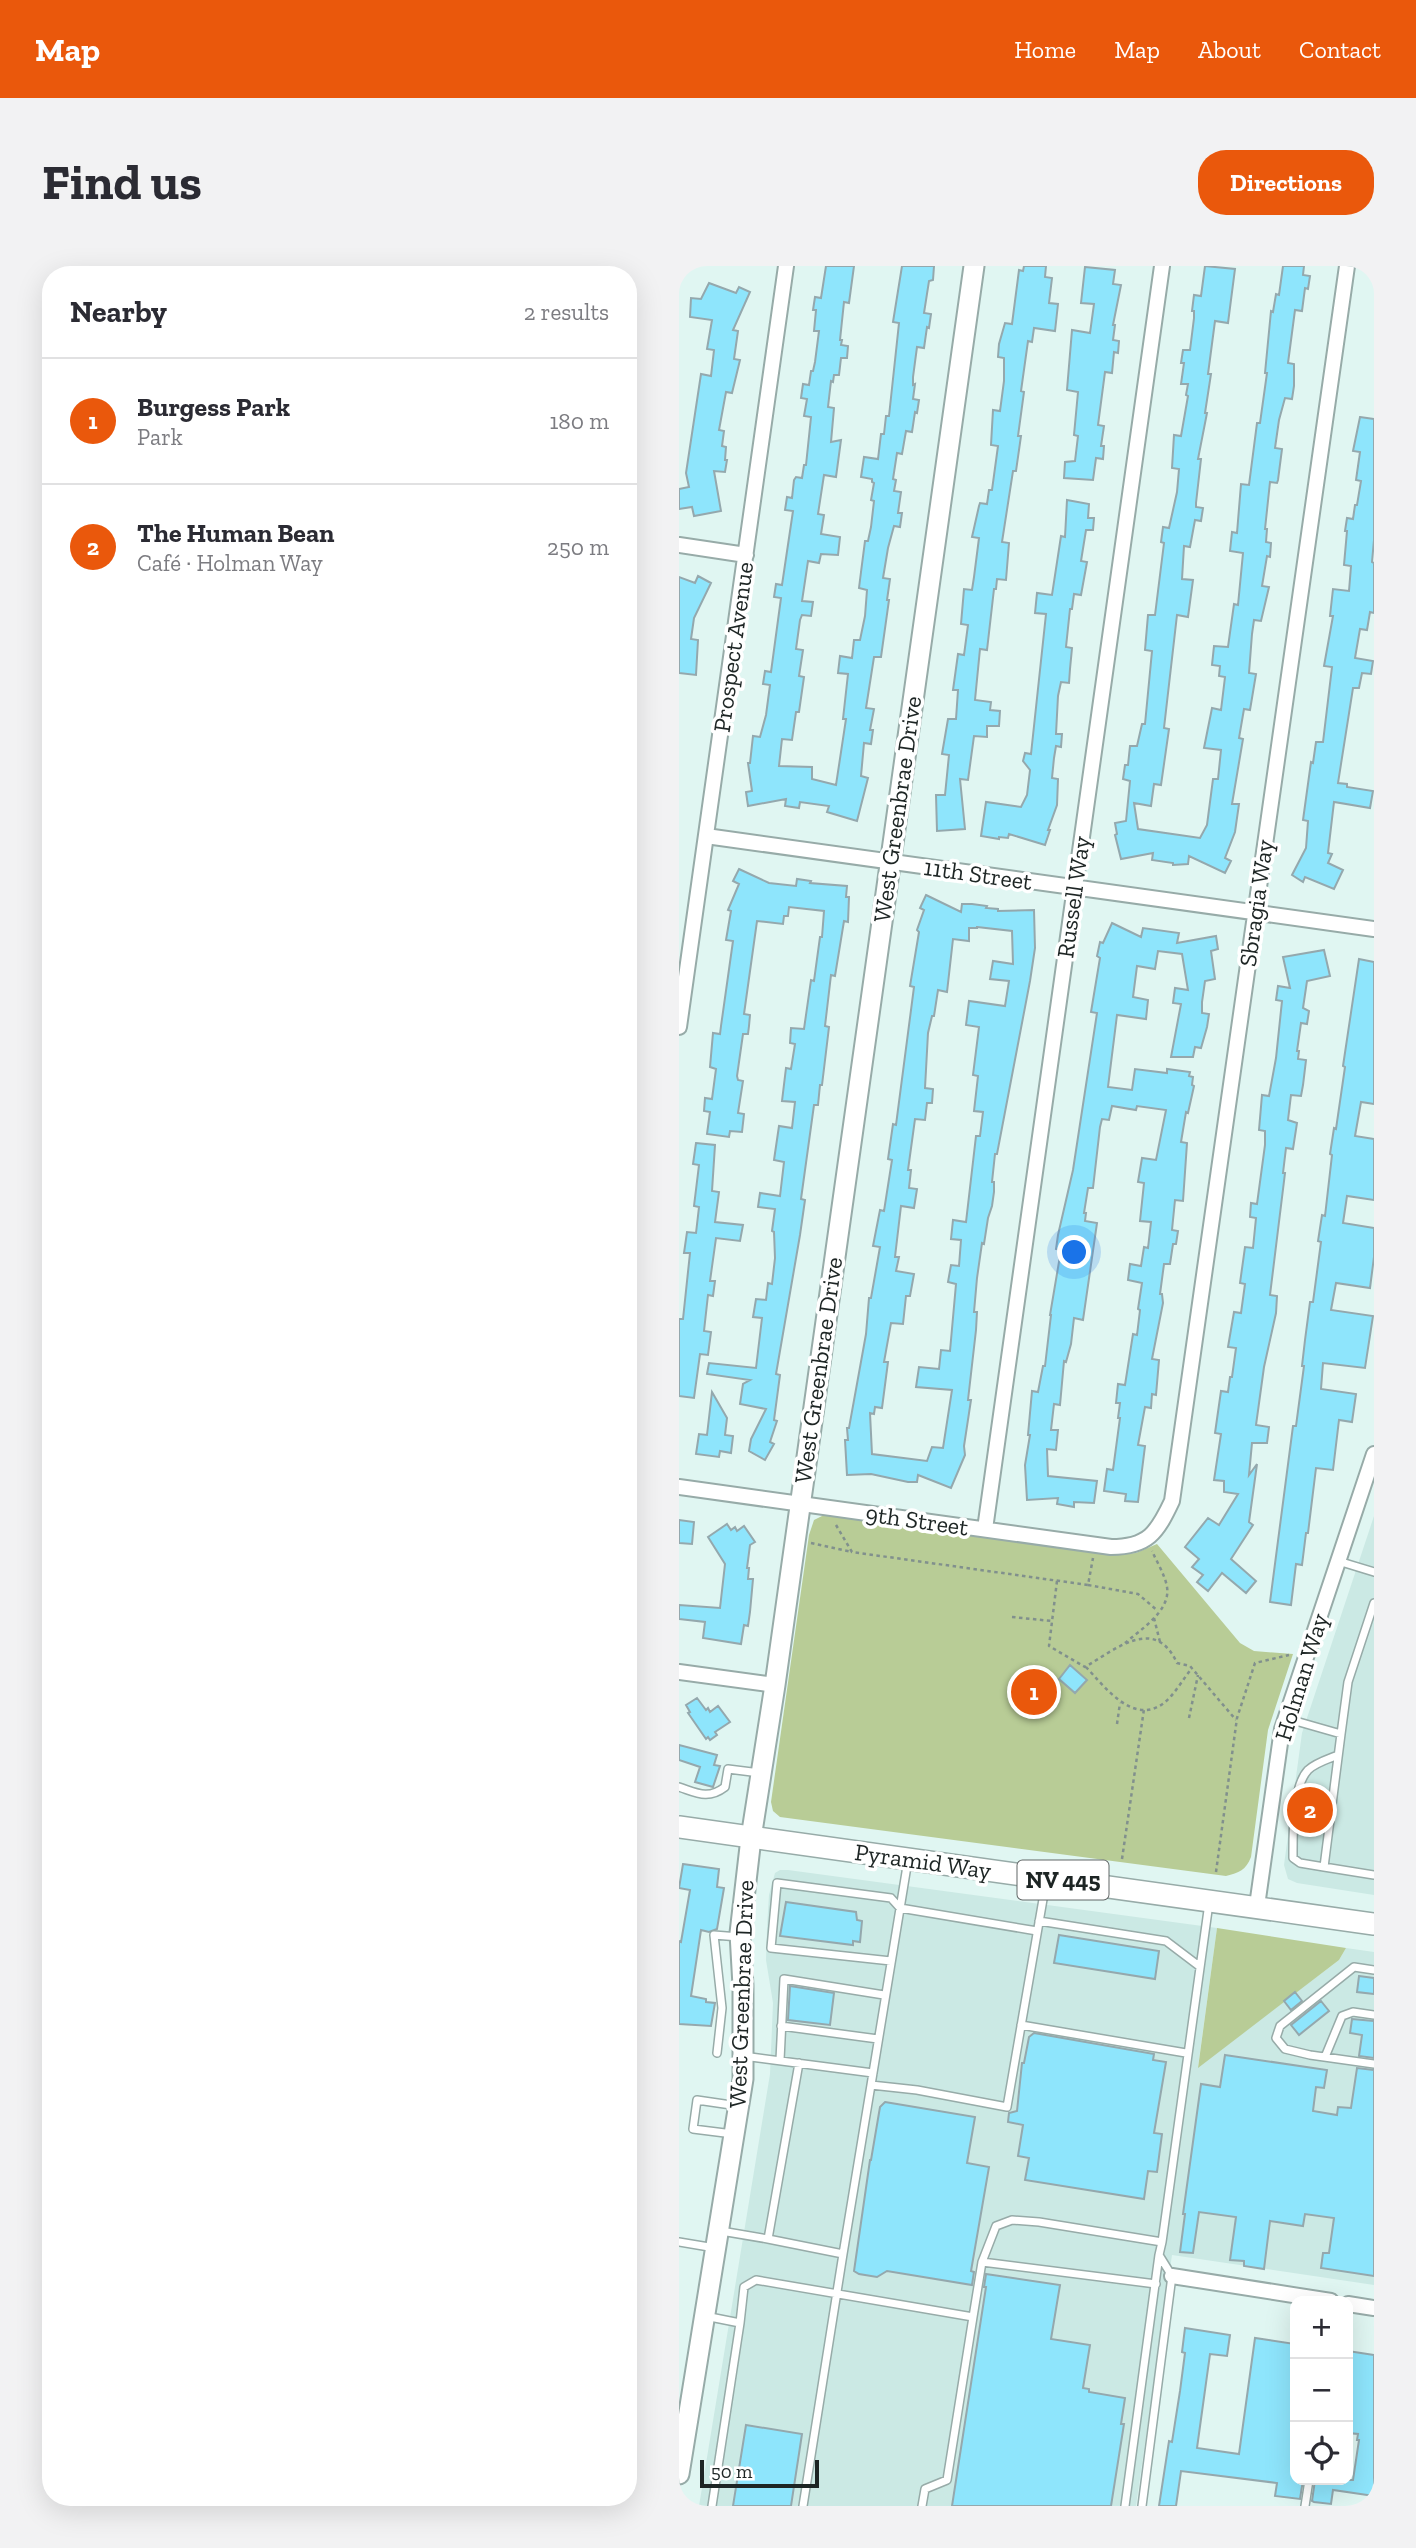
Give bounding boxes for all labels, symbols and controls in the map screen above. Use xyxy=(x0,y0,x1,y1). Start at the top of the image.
text: Map xyxy=(35,30,100,69)
text: Home xyxy=(1014,35,1076,64)
text: Map xyxy=(1114,35,1160,64)
text: About xyxy=(1198,35,1261,64)
text: Contact xyxy=(1299,35,1381,64)
button: Directions xyxy=(1198,150,1374,215)
text: Find us xyxy=(42,153,202,212)
text: Nearby xyxy=(70,294,167,330)
text: 2 results xyxy=(524,298,609,326)
text: Burgess Park xyxy=(137,391,290,423)
text: 1 xyxy=(88,407,98,435)
text: 180 m xyxy=(549,407,609,435)
text: Park xyxy=(137,423,183,451)
text: The Human Bean xyxy=(137,517,334,549)
text: 2 xyxy=(87,533,99,561)
text: 250 m xyxy=(547,533,609,561)
text: Café · Holman Way xyxy=(137,549,323,577)
street label: Prospect Avenue xyxy=(707,560,759,734)
street label: West Greenbrae Drive xyxy=(867,694,927,924)
street label: Russell Way xyxy=(1050,833,1096,960)
street label: Sbragia Way xyxy=(1233,837,1279,968)
street label: 11th Street xyxy=(922,852,1034,896)
your location xyxy=(1057,1235,1091,1269)
street label: West Greenbrae Drive xyxy=(788,1255,848,1485)
street label: 9th Street xyxy=(864,1498,970,1542)
street label: Holman Way xyxy=(1268,1609,1334,1744)
pin: 1 xyxy=(1011,1666,1057,1718)
pin: 2 xyxy=(1287,1784,1333,1836)
street label: Pyramid Way xyxy=(853,1837,994,1885)
road number: NV 445 xyxy=(1017,1861,1109,1900)
street label: West Greenbrae Drive xyxy=(723,1879,759,2109)
map controls xyxy=(1290,2296,1353,2485)
button: + xyxy=(1290,2296,1353,2359)
button: − xyxy=(1290,2359,1353,2422)
button: locate xyxy=(1290,2422,1353,2485)
scale bar xyxy=(700,2457,819,2489)
text: 50 m xyxy=(711,2460,752,2483)

